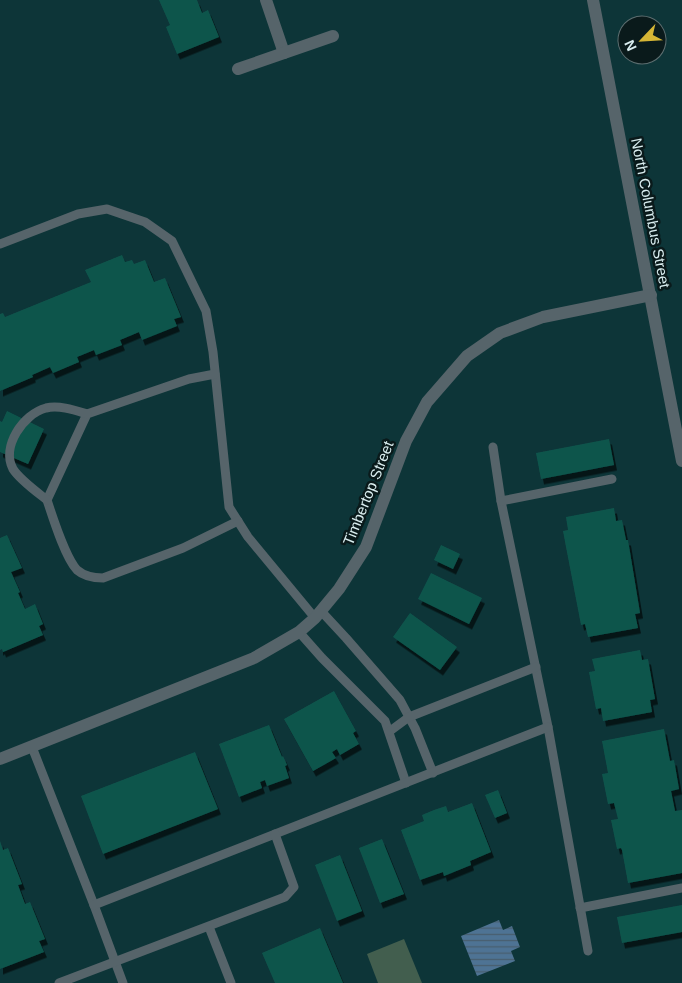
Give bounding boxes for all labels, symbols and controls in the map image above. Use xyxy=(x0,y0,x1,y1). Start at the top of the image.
north arrow xyxy=(617,15,667,65)
text: N xyxy=(621,38,640,53)
street label: North Columbus Street xyxy=(628,136,674,290)
street label: Timbertop Street xyxy=(339,438,397,548)

